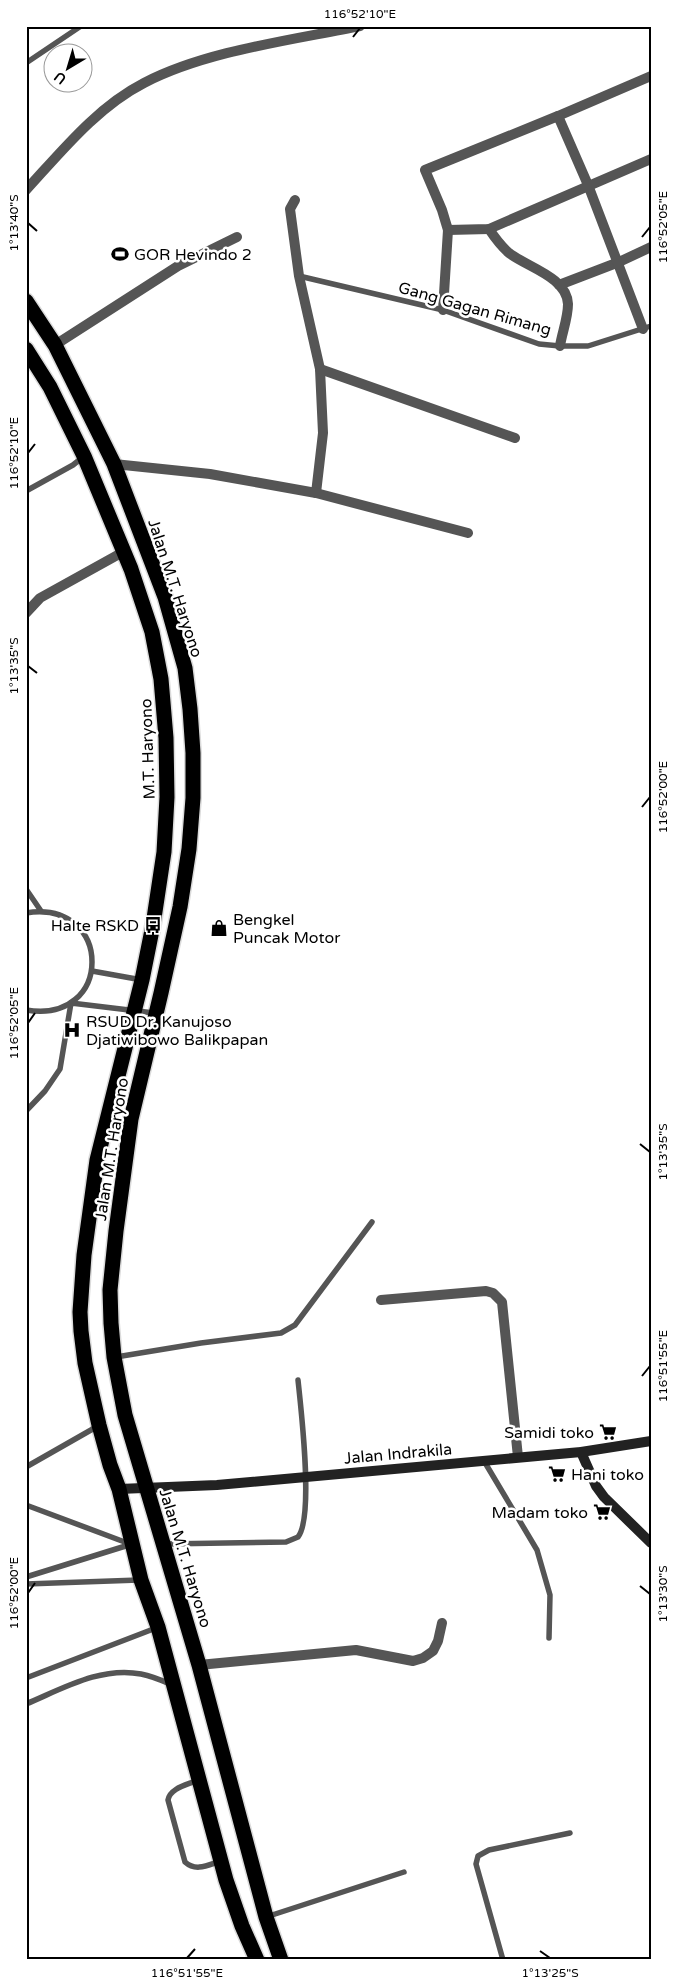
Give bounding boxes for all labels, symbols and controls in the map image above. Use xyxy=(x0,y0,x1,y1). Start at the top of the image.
text: 116°52'10"E xyxy=(324,7,397,21)
north arrow xyxy=(42,42,92,92)
text: U xyxy=(51,68,70,88)
text: 116°52'05"E xyxy=(656,190,670,263)
text: 1°13'40"S xyxy=(7,194,21,252)
sports icon: GOR Hevindo 2 xyxy=(110,244,130,264)
place label: GOR Hevindo 2 xyxy=(134,245,252,265)
street label: Gang Gagan Rimang xyxy=(396,278,553,340)
text: 116°52'10"E xyxy=(7,416,21,489)
street label: Jalan M.T. Haryono xyxy=(143,517,207,660)
text: 1°13'35"S xyxy=(7,637,21,695)
street label: M.T. Haryono xyxy=(136,698,160,800)
text: 116°52'00"E xyxy=(656,760,670,833)
place label: Bengkel Puncak Motor xyxy=(233,910,341,948)
bus stop icon: Halte RSKD xyxy=(143,915,163,935)
place label: Halte RSKD xyxy=(51,916,139,936)
shop icon: Bengkel Puncak Motor xyxy=(209,918,229,938)
text: 116°52'05"E xyxy=(7,986,21,1059)
place label: RSUD Dr. Kanujoso Djatiwibowo Balikpapan xyxy=(86,1012,268,1050)
hospital icon: RSUD Dr. Kanujoso Djatiwibowo Balikpapan xyxy=(62,1020,82,1040)
street label: Jalan M.T. Haryono xyxy=(91,1076,133,1222)
text: 1°13'35"S xyxy=(656,1123,670,1181)
text: 116°51'55"E xyxy=(656,1329,670,1402)
supermarket icon: Samidi toko xyxy=(598,1422,618,1442)
place label: Samidi toko xyxy=(504,1423,594,1443)
street label: Jalan Indrakila xyxy=(343,1439,453,1469)
supermarket icon: Hani toko xyxy=(547,1464,567,1484)
place label: Hani toko xyxy=(571,1465,644,1485)
street label: Jalan M.T. Haryono xyxy=(154,1486,216,1630)
supermarket icon: Madam toko xyxy=(592,1502,612,1522)
place label: Madam toko xyxy=(492,1503,588,1523)
text: 116°52'00"E xyxy=(7,1556,21,1629)
text: 1°13'30"S xyxy=(656,1565,670,1623)
text: 116°51'55"E xyxy=(151,1966,224,1980)
text: 1°13'25"S xyxy=(521,1966,579,1980)

